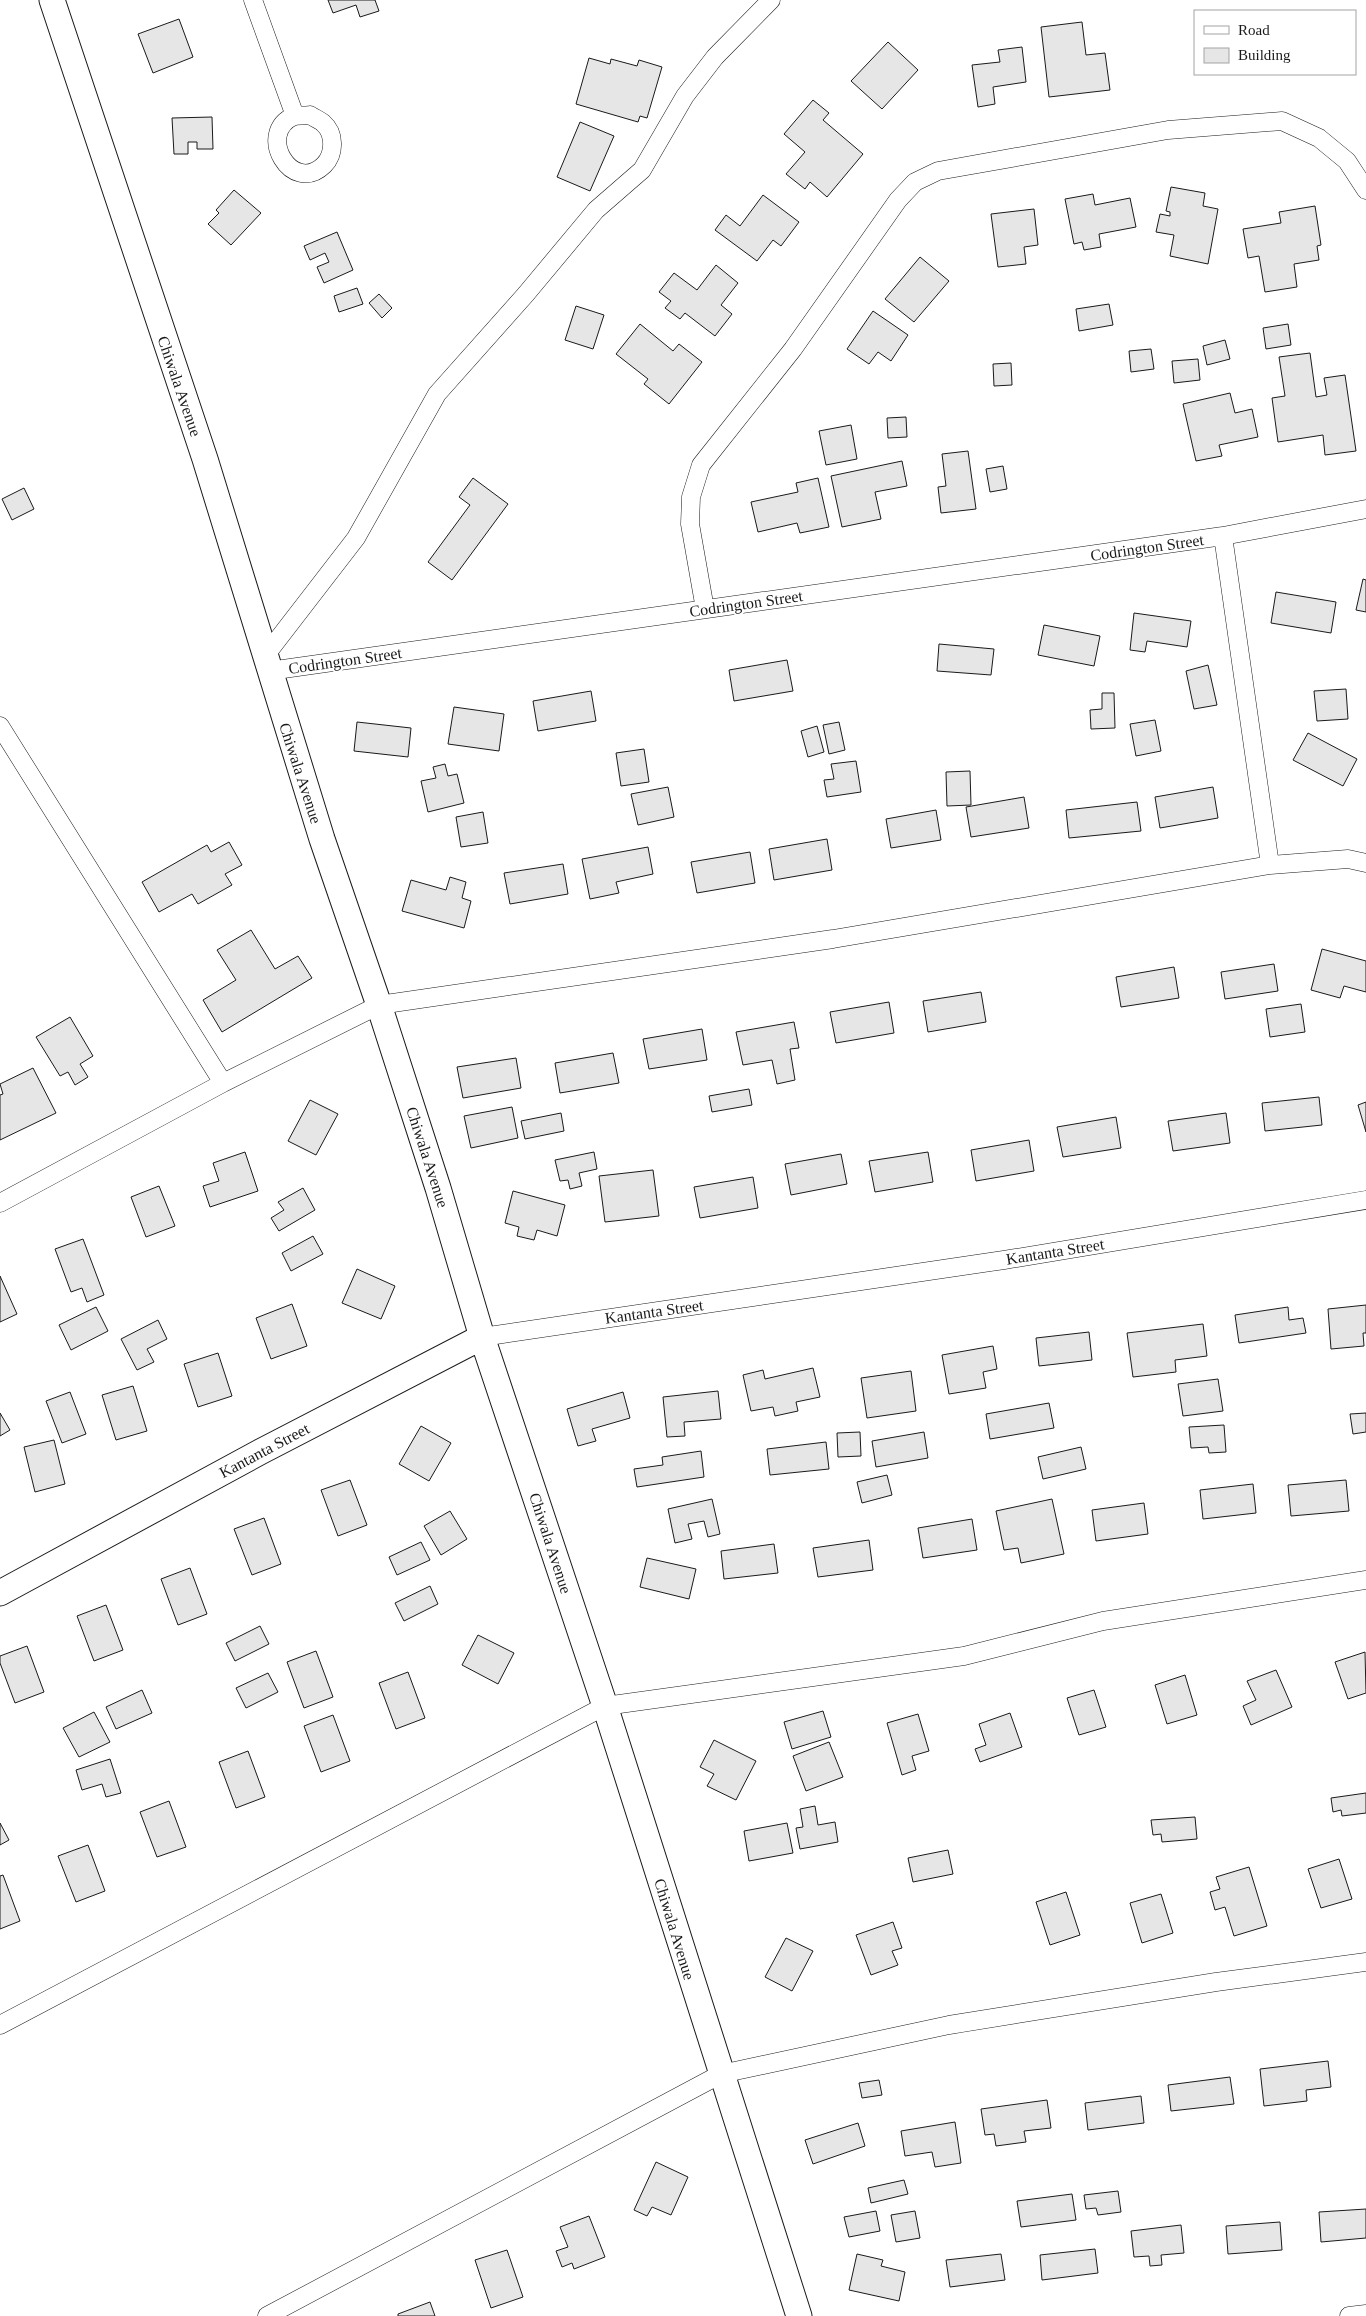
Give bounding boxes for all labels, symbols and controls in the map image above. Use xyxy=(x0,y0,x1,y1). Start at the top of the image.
legend xyxy=(1194,10,1356,75)
text: Road xyxy=(1238,22,1270,38)
text: Building xyxy=(1238,47,1291,63)
street label: Chiwala Avenue xyxy=(154,334,205,439)
street label: Codrington Street xyxy=(1089,531,1205,565)
street label: Codrington Street xyxy=(688,587,804,621)
street label: Codrington Street xyxy=(287,644,403,678)
street label: Chiwala Avenue xyxy=(276,721,325,826)
street label: Chiwala Avenue xyxy=(403,1105,452,1210)
street label: Kantanta Street xyxy=(1005,1235,1106,1268)
street label: Kantanta Street xyxy=(604,1296,705,1327)
street label: Kantanta Street xyxy=(217,1419,312,1481)
street label: Chiwala Avenue xyxy=(526,1491,575,1596)
street label: Chiwala Avenue xyxy=(651,1876,698,1982)

